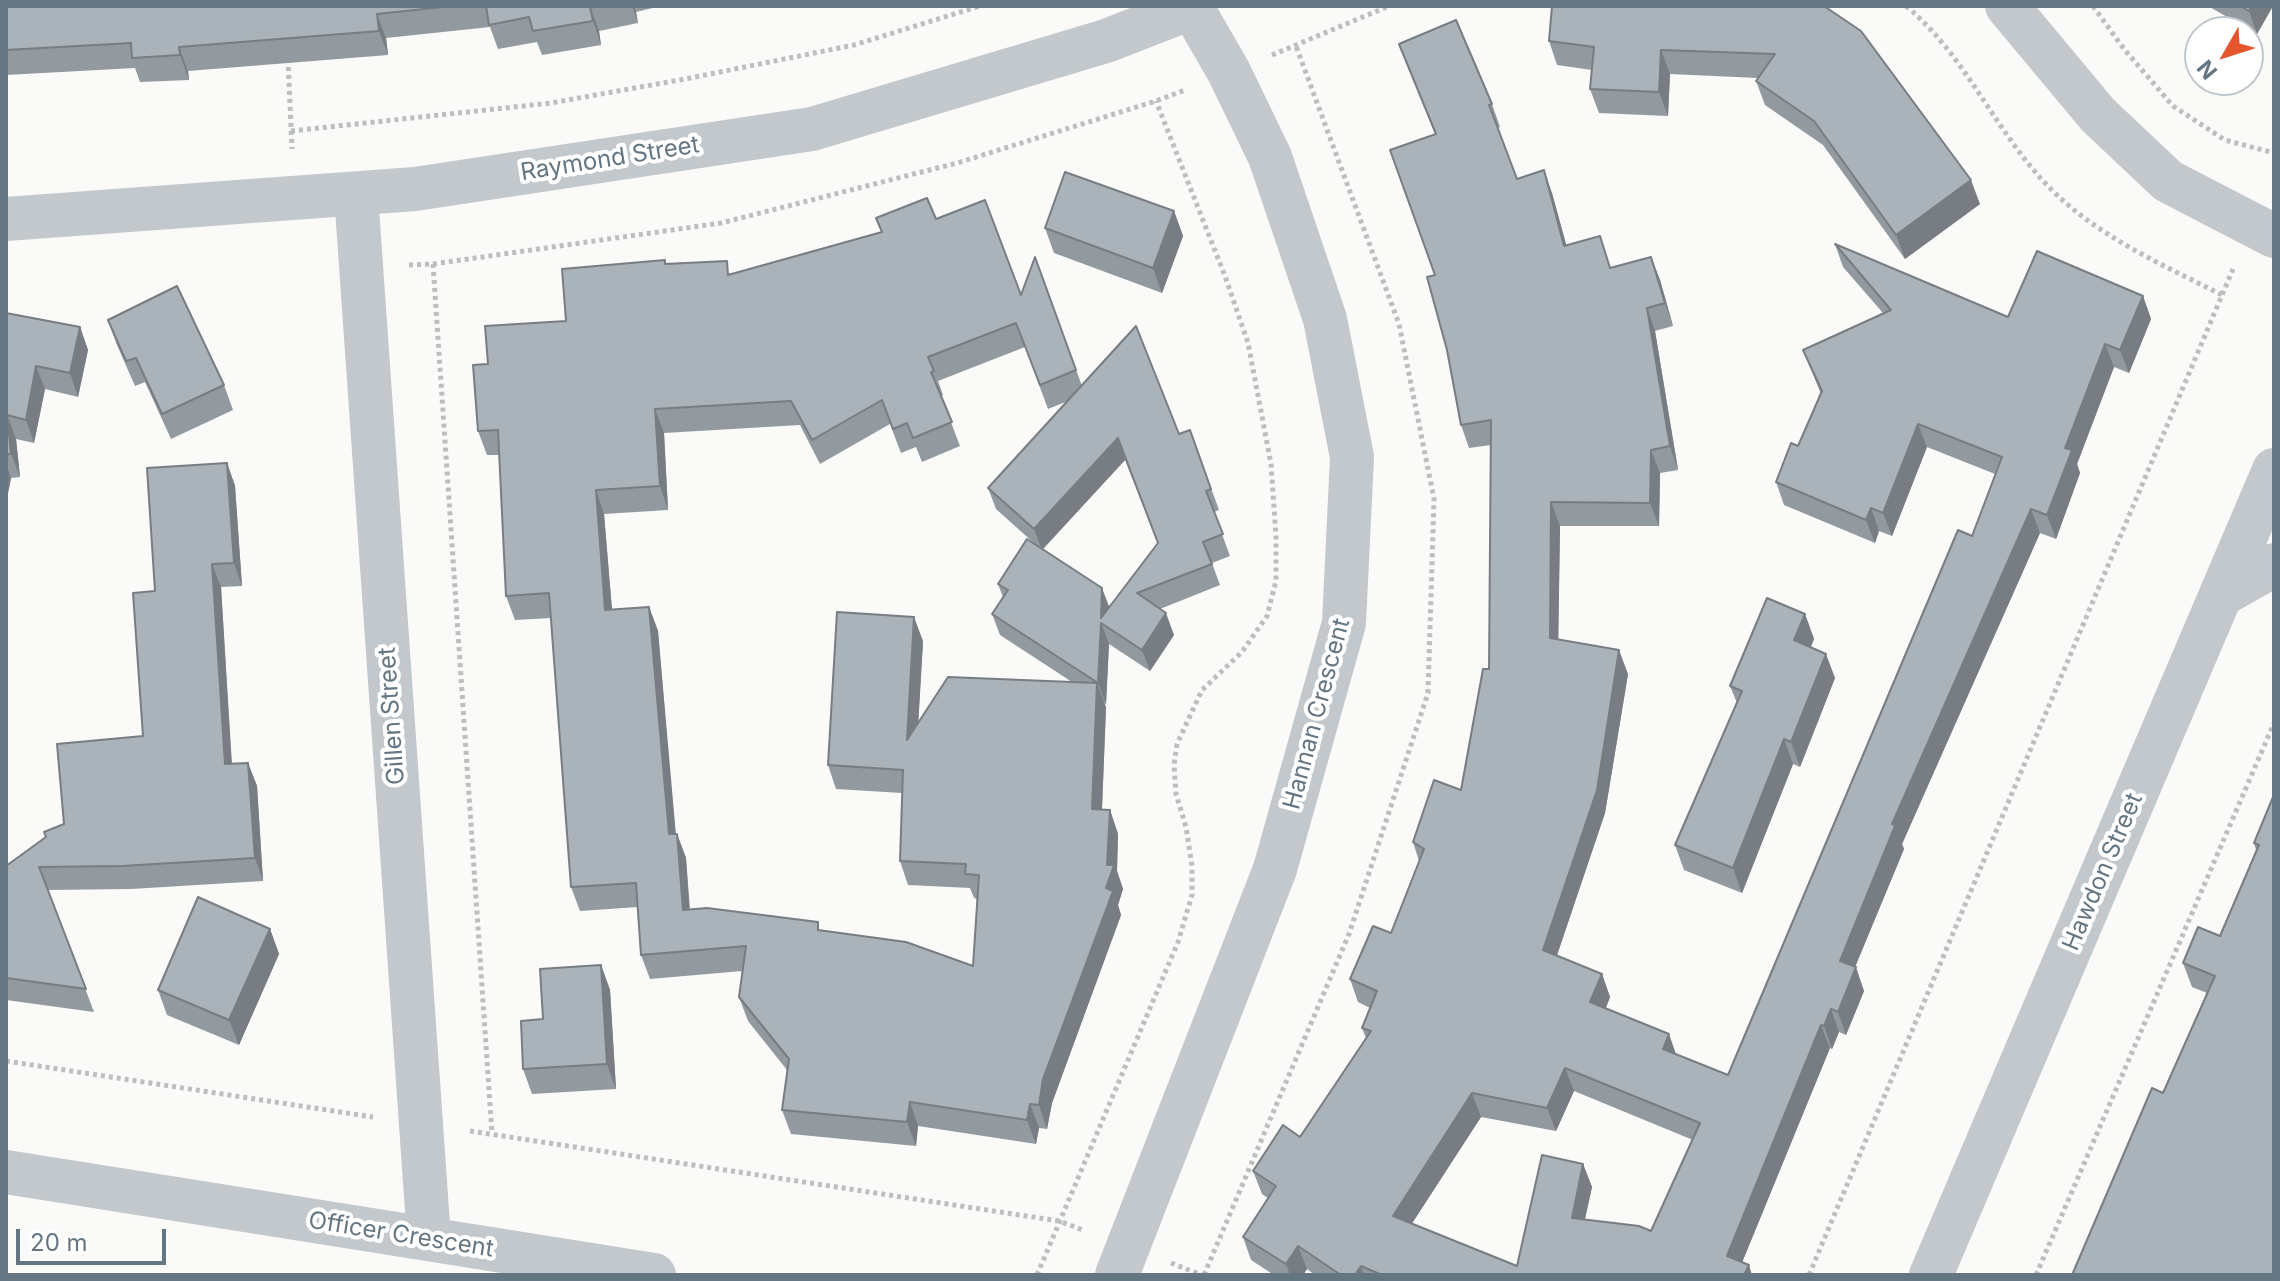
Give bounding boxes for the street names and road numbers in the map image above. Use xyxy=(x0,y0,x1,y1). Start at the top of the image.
street label: Raymond Street xyxy=(519,131,701,187)
street label: Hannan Crescent xyxy=(1278,615,1356,813)
street label: Gillen Street xyxy=(373,646,411,786)
street label: Hawdon Street xyxy=(2057,789,2149,955)
street label: Officer Crescent xyxy=(306,1206,496,1264)

